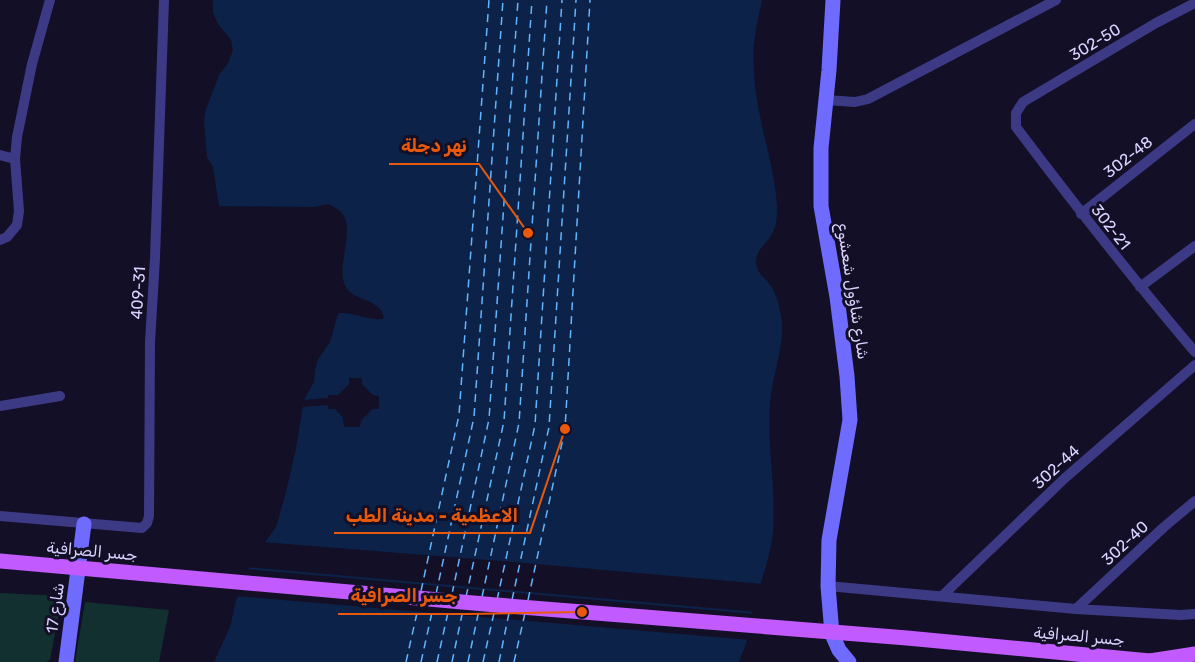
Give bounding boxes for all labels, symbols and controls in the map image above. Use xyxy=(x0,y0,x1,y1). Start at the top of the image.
street label: 302-50 xyxy=(1066,19,1124,65)
callout: نهر دجلة xyxy=(389,128,479,164)
street label: 302-48 xyxy=(1100,132,1156,182)
text: نهر دجلة xyxy=(401,135,467,157)
street label: 302-21 xyxy=(1087,201,1135,253)
street label: شارع شاؤول شعشوع xyxy=(831,221,873,361)
street label: 409-31 xyxy=(127,266,149,320)
street label: 302-44 xyxy=(1029,441,1083,493)
callout: الاعظمية - مدينة الطب xyxy=(334,497,530,533)
text: الاعظمية - مدينة الطب xyxy=(346,505,518,527)
street label: 302-40 xyxy=(1098,517,1152,569)
street label: جسر الصرافية xyxy=(46,538,138,565)
callout: جسر الصرافية xyxy=(338,578,469,614)
street label: شارع 17 xyxy=(42,581,70,635)
text: جسر الصرافية xyxy=(351,585,457,607)
street label: جسر الصرافية xyxy=(1033,623,1125,650)

